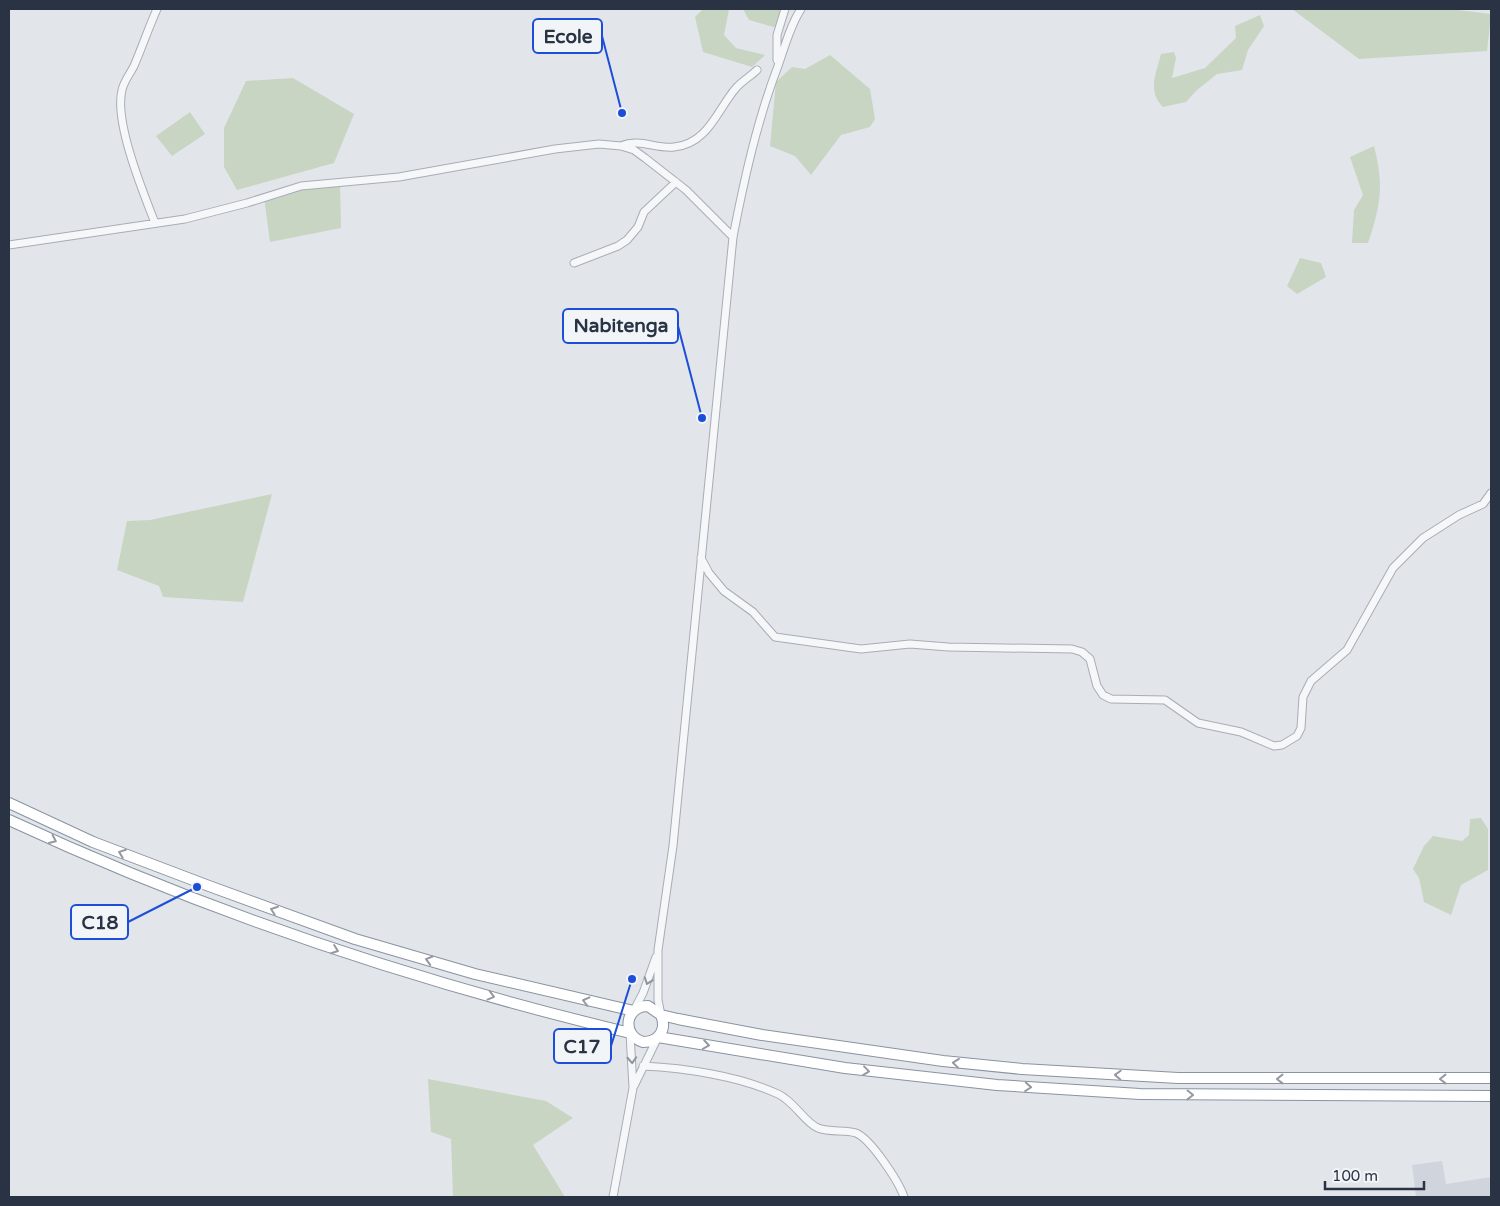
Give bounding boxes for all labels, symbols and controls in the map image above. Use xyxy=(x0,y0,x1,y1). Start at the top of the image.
callout: Ecole xyxy=(533,19,602,53)
text: Ecole xyxy=(544,26,593,48)
callout: Nabitenga xyxy=(563,309,678,343)
text: Nabitenga xyxy=(574,315,668,338)
one-way arrow xyxy=(48,834,57,844)
one-way arrow xyxy=(118,849,127,859)
callout: C18 xyxy=(71,905,128,939)
one-way arrow xyxy=(270,906,279,916)
text: C18 xyxy=(81,912,119,934)
one-way arrow xyxy=(330,944,339,954)
one-way arrow xyxy=(425,956,433,966)
one-way arrow xyxy=(644,976,654,985)
one-way arrow xyxy=(486,990,495,1001)
one-way arrow xyxy=(581,996,590,1007)
callout: C17 xyxy=(554,1029,611,1063)
text: C17 xyxy=(563,1036,601,1058)
one-way arrow xyxy=(702,1040,710,1050)
one-way arrow xyxy=(627,1057,638,1065)
one-way arrow xyxy=(951,1058,959,1069)
one-way arrow xyxy=(863,1065,871,1076)
one-way arrow xyxy=(1113,1070,1121,1081)
one-way arrow xyxy=(1276,1074,1284,1084)
one-way arrow xyxy=(1438,1074,1446,1084)
one-way arrow xyxy=(1024,1081,1032,1092)
one-way arrow xyxy=(1187,1090,1195,1100)
scale bar xyxy=(1325,1158,1424,1190)
text: 100 m xyxy=(1332,1167,1378,1185)

